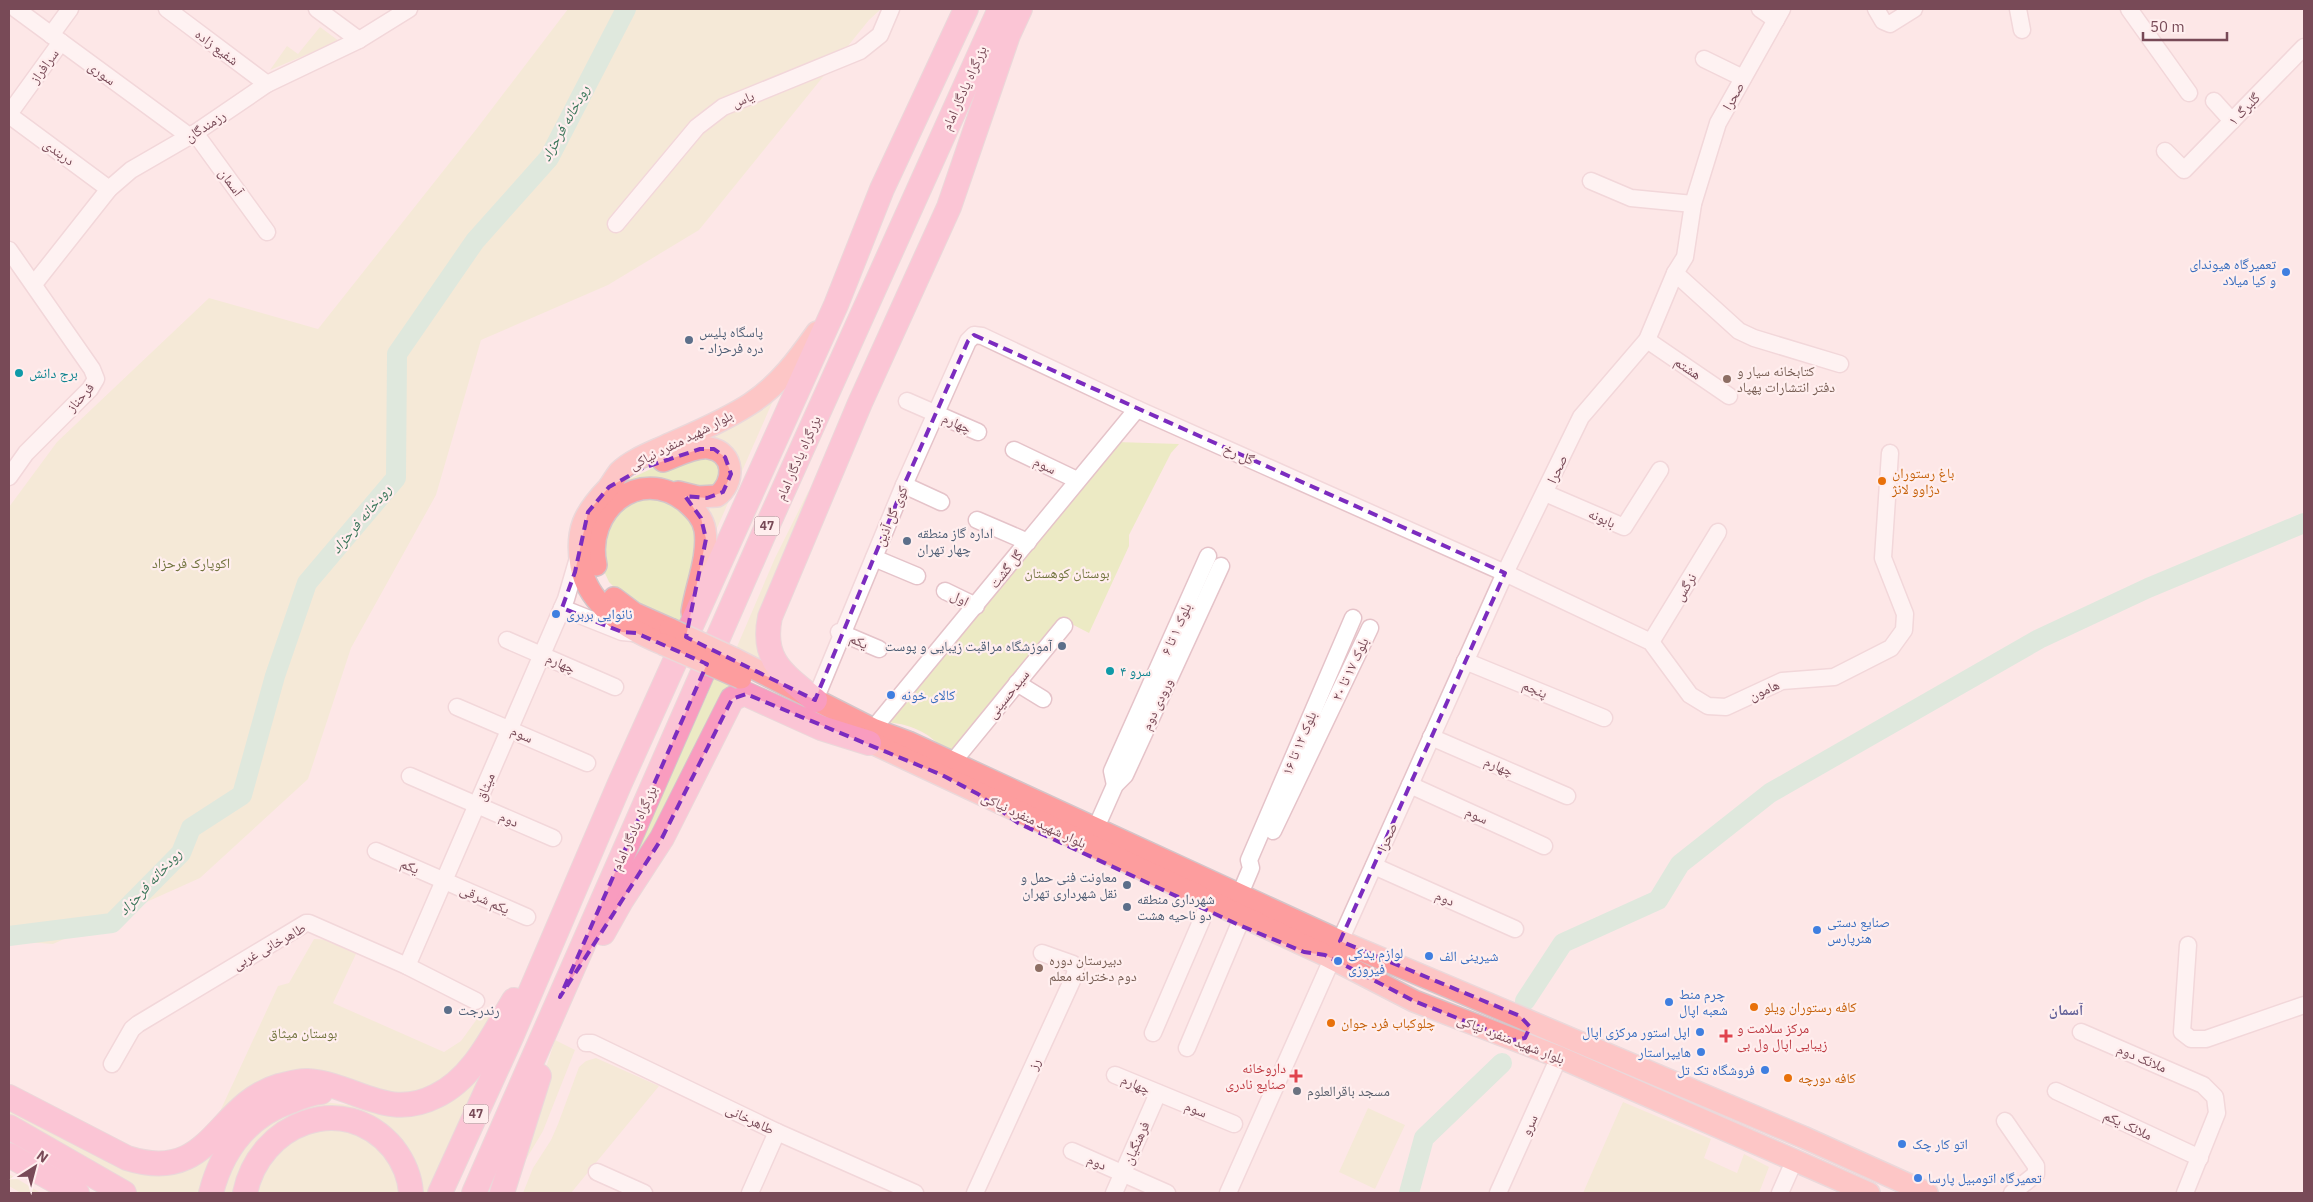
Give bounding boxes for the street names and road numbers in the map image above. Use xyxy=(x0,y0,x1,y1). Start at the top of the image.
street label: شفیع زاده xyxy=(191,25,242,70)
street label: بزرگراه یادگار امام xyxy=(937,43,992,134)
street label: سرافراز xyxy=(25,45,63,88)
street label: سوری xyxy=(85,57,119,89)
street label: صحرا xyxy=(1718,79,1748,113)
street label: یاس xyxy=(729,86,757,111)
street label: گلبرگ ۱ xyxy=(2224,89,2264,129)
street label: رزمندگان xyxy=(181,106,229,146)
street label: دربندی xyxy=(40,135,78,170)
street label: آسمان xyxy=(215,165,247,200)
street label: هشتم xyxy=(1670,352,1705,384)
street label: فرحناز xyxy=(61,378,98,416)
street label: بلوار شهید منفرد نیاکی xyxy=(626,406,736,474)
street label: چهارم xyxy=(939,409,974,438)
street label: بزرگراه یادگار امام xyxy=(771,413,826,504)
street label: گل رخ xyxy=(1220,439,1257,470)
street label: سوم xyxy=(1030,452,1059,479)
street label: صحرا xyxy=(1543,452,1571,486)
street label: کوی گل آذین xyxy=(870,483,912,549)
street label: بابونه xyxy=(1586,504,1619,532)
road number: 47 xyxy=(754,516,780,536)
street label: گل گشت xyxy=(985,546,1027,592)
street label: نرگس xyxy=(1670,570,1700,604)
street label: اول xyxy=(948,586,972,610)
street label: بلوک ۱ تا ۶ xyxy=(1157,600,1195,658)
street label: یکم xyxy=(846,629,871,654)
street label: بلوک ۱۷ تا ۲۰ xyxy=(1328,635,1372,703)
street label: چهارم xyxy=(543,649,578,678)
street label: سیدحسینی xyxy=(983,666,1033,722)
street label: ورودی دوم xyxy=(1137,675,1178,733)
street label: هامون xyxy=(1746,675,1782,705)
street label: پنجم xyxy=(1519,676,1550,703)
street label: بلوک ۱۲ تا ۱۶ xyxy=(1278,708,1321,778)
street label: سوم xyxy=(508,721,536,748)
street label: چهارم xyxy=(1481,752,1516,781)
street label: میثاق xyxy=(471,770,499,804)
street label: بزرگراه یادگار امام xyxy=(607,783,662,874)
street label: بلوار شهید منفرد نیاکی xyxy=(979,788,1090,852)
street label: سوم xyxy=(1463,802,1491,829)
street label: دوم xyxy=(496,807,522,832)
street label: صحرا xyxy=(1373,820,1401,854)
street label: یکم xyxy=(398,854,422,879)
street label: یکم شرقی xyxy=(457,880,513,919)
street label: دوم xyxy=(1432,886,1458,911)
street label: طاهرخانی غربی xyxy=(229,919,309,973)
street label: بلوار شهید منفرد نیاکی xyxy=(1455,1010,1568,1068)
street label: ملائک دوم xyxy=(2114,1040,2170,1077)
street label: رز xyxy=(1023,1055,1044,1074)
street label: چهارم xyxy=(1118,1070,1153,1099)
street label: سوم xyxy=(1182,1096,1210,1123)
street label: طاهرخانی xyxy=(723,1100,777,1138)
road number: 47 xyxy=(464,1104,488,1124)
street label: ملائک یکم xyxy=(2100,1106,2155,1145)
street label: سرو xyxy=(1516,1112,1542,1138)
street label: فرهنگیان xyxy=(1118,1118,1154,1168)
street label: دوم xyxy=(1084,1150,1110,1175)

